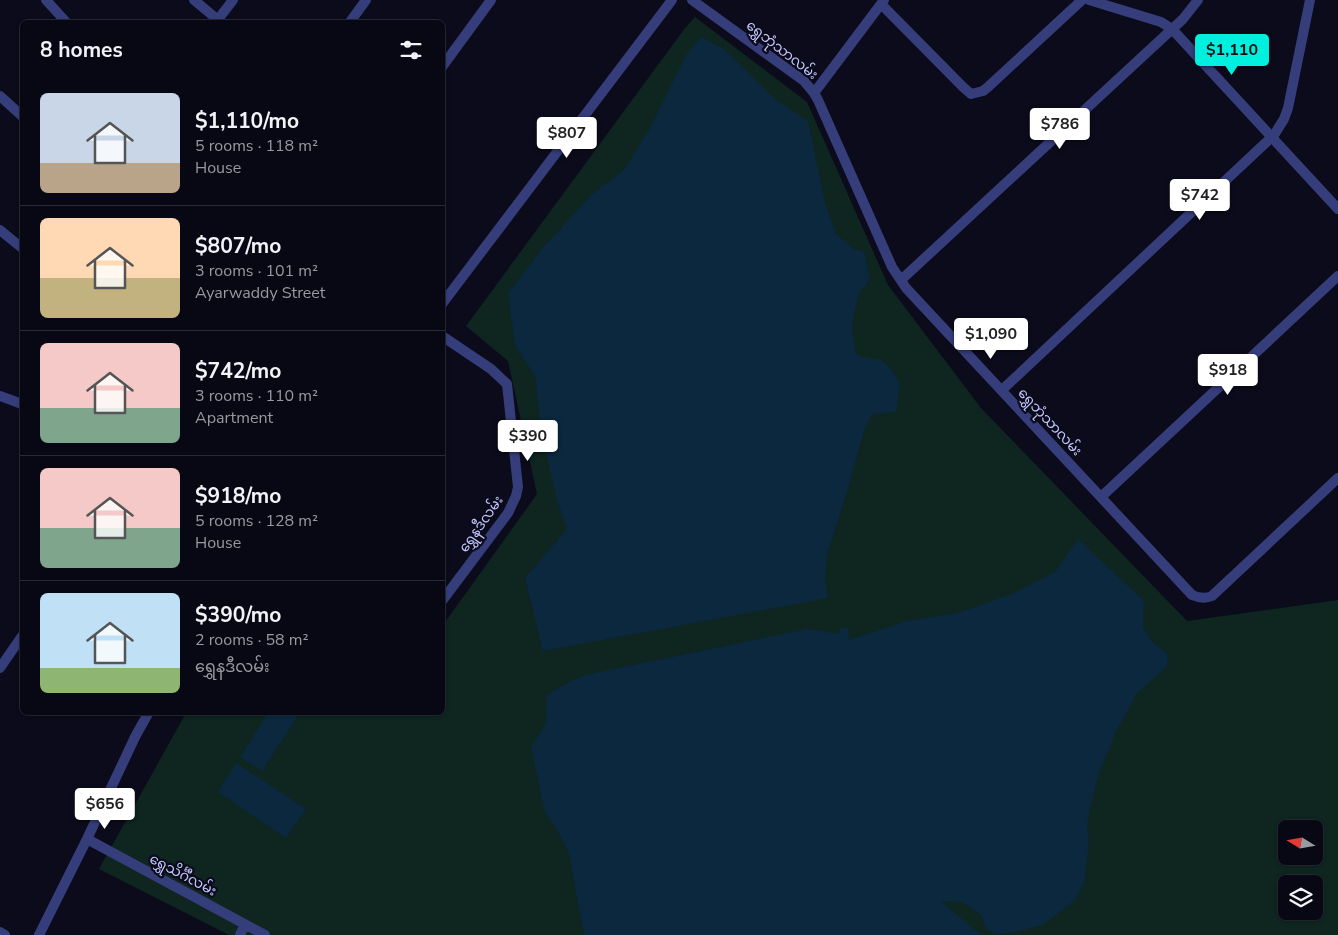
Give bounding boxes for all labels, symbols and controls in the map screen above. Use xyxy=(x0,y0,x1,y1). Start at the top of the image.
street label: ရွှေဘုံသာလမ်း xyxy=(741,15,822,86)
pin: $1,110 xyxy=(1191,34,1273,76)
text: 8 homes xyxy=(40,36,123,64)
icon: filters xyxy=(397,36,425,64)
text: $1,110 xyxy=(1206,39,1258,61)
text: $1,110/mo xyxy=(195,107,299,135)
pin: $786 xyxy=(1030,108,1090,150)
icon: home xyxy=(80,113,140,173)
text: $786 xyxy=(1041,113,1079,135)
pin: $807 xyxy=(537,116,597,159)
text: $807 xyxy=(548,122,586,144)
text: 5 rooms · 118 m² xyxy=(195,135,318,157)
text: House xyxy=(195,157,241,179)
pin: $742 xyxy=(1170,178,1230,221)
text: $742 xyxy=(1181,184,1219,206)
text: $807/mo xyxy=(195,232,281,260)
icon: home xyxy=(80,238,140,298)
text: 3 rooms · 101 m² xyxy=(195,260,318,282)
text: Ayarwaddy Street xyxy=(195,282,325,304)
pin: $1,090 xyxy=(950,318,1032,360)
text: $1,090 xyxy=(965,323,1017,345)
pin: $918 xyxy=(1198,354,1258,396)
text: $742/mo xyxy=(195,357,281,385)
text: $918 xyxy=(1209,359,1247,381)
icon: home xyxy=(80,363,140,423)
street label: ရွှေဘုံသာလမ်း xyxy=(1012,383,1087,461)
text: 3 rooms · 110 m² xyxy=(195,385,318,407)
text: Apartment xyxy=(195,407,273,429)
pin: $390 xyxy=(498,420,558,462)
text: $390 xyxy=(509,425,547,447)
text: $918/mo xyxy=(195,482,281,510)
icon: home xyxy=(80,488,140,548)
street label: ရွှေနဒီလမ်း xyxy=(454,491,509,557)
text: 5 rooms · 128 m² xyxy=(195,510,318,532)
text: House xyxy=(195,532,241,554)
text: $390/mo xyxy=(195,601,281,629)
icon: home xyxy=(80,613,140,673)
text: 2 rooms · 58 m² xyxy=(195,629,308,651)
text: ရွှေနဒီလမ်း xyxy=(195,656,270,678)
pin: $656 xyxy=(75,788,135,830)
text: $656 xyxy=(86,793,124,815)
north arrow xyxy=(1278,820,1322,865)
map controls xyxy=(1278,820,1323,920)
street label: ရွှေသိင်္ဂီလမ်း xyxy=(145,848,220,902)
button: layers xyxy=(1278,875,1323,920)

